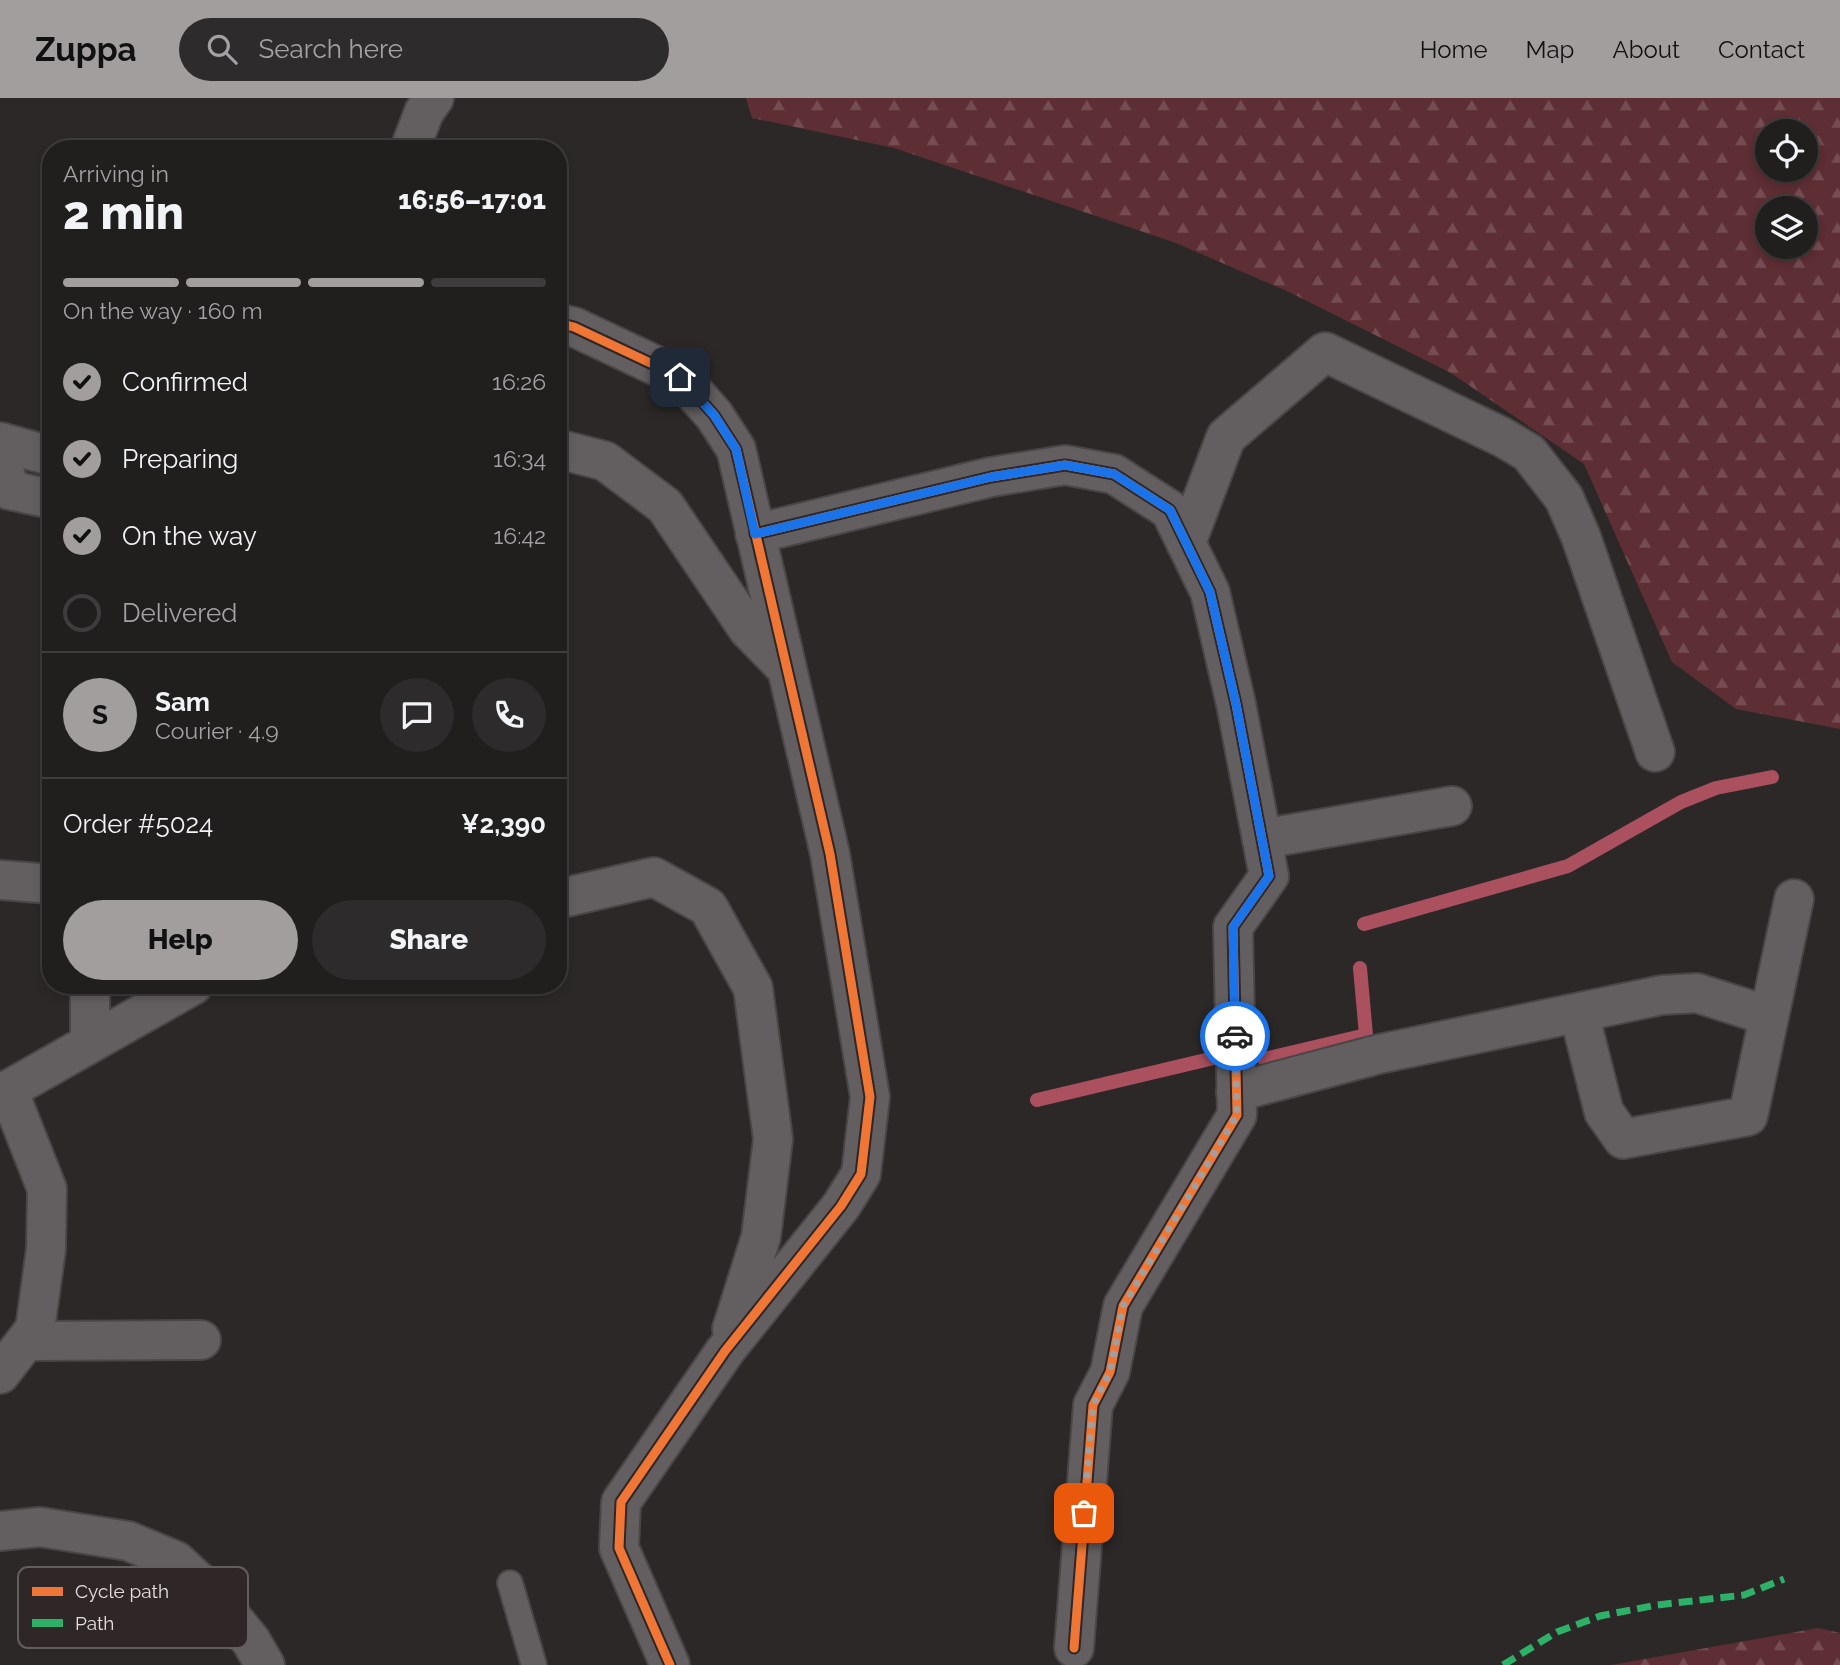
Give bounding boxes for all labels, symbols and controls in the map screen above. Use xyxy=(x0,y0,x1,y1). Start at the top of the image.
search box xyxy=(179,18,669,81)
text: Zuppa xyxy=(35,30,137,69)
icon: search xyxy=(203,30,241,68)
text: Search here xyxy=(259,34,403,64)
text: Home xyxy=(1420,35,1488,64)
text: Map xyxy=(1526,35,1574,64)
text: About xyxy=(1612,35,1680,64)
text: Contact xyxy=(1718,35,1805,64)
map controls xyxy=(1755,119,1818,259)
button: locate xyxy=(1755,119,1818,182)
text: Arriving in xyxy=(63,160,169,187)
text: 16:56–17:01 xyxy=(398,185,546,215)
text: 2 min xyxy=(63,186,184,240)
button: layers xyxy=(1755,196,1818,259)
text: On the way · 160 m xyxy=(63,297,263,324)
pin xyxy=(650,347,710,407)
icon: home xyxy=(661,358,699,396)
icon: check xyxy=(63,363,101,401)
text: Confirmed xyxy=(122,367,248,397)
text: 16:26 xyxy=(492,368,546,395)
icon: check xyxy=(63,440,101,478)
text: Preparing xyxy=(122,444,238,474)
text: 16:34 xyxy=(493,445,546,472)
icon: check xyxy=(63,517,101,555)
text: On the way xyxy=(122,521,257,551)
text: 16:42 xyxy=(493,522,546,549)
text: Delivered xyxy=(122,598,237,628)
button: chat xyxy=(380,678,454,752)
button: phone xyxy=(472,678,546,752)
text: Sam xyxy=(155,687,210,717)
text: S xyxy=(92,700,108,730)
text: Courier · 4.9 xyxy=(155,717,279,744)
text: Order #5024 xyxy=(63,809,213,839)
text: ¥2,390 xyxy=(461,809,546,839)
button: Help xyxy=(63,900,298,980)
button: Share xyxy=(312,900,546,980)
courier xyxy=(1200,1001,1270,1071)
icon: car xyxy=(1216,1017,1254,1055)
pin xyxy=(1054,1483,1114,1543)
icon: bag xyxy=(1065,1494,1103,1532)
legend xyxy=(18,1567,248,1648)
text: Cycle path xyxy=(75,1580,169,1602)
text: Path xyxy=(75,1612,114,1634)

